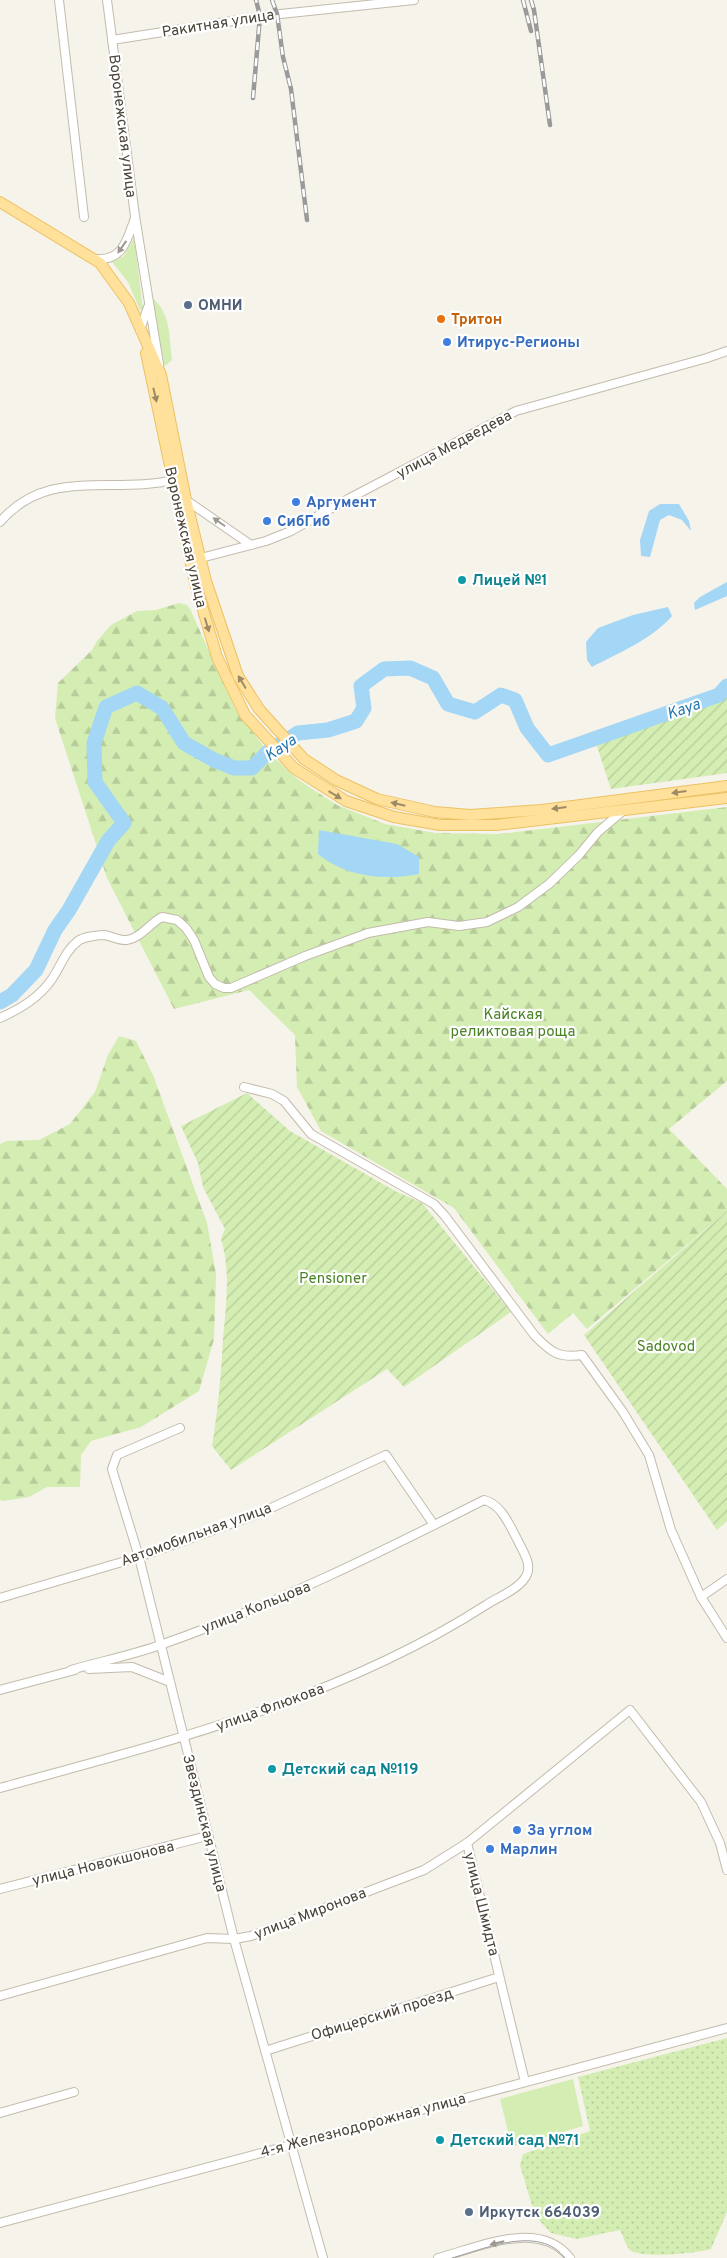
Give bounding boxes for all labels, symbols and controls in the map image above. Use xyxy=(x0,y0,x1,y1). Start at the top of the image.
street label: Ракитная улица xyxy=(161,6,276,43)
street label: Воронежская улица xyxy=(103,53,140,199)
one-way arrow xyxy=(117,240,127,254)
place label: ОМНИ xyxy=(198,297,242,316)
marker: ОМНИ xyxy=(182,299,194,311)
place label: Тритон xyxy=(451,311,502,330)
marker: Тритон xyxy=(435,313,447,325)
place label: Итирус-Регионы xyxy=(457,334,580,353)
marker: Итирус-Регионы xyxy=(441,336,453,348)
one-way arrow xyxy=(151,387,159,402)
street label: улица Медведева xyxy=(394,407,516,484)
street label: Воронежская улица xyxy=(159,465,210,610)
place label: Аргумент xyxy=(306,494,377,513)
marker: Аргумент xyxy=(290,496,302,508)
place label: СибГиб xyxy=(277,513,330,532)
marker: СибГиб xyxy=(261,515,273,527)
one-way arrow xyxy=(212,517,225,527)
place label: Лицей №1 xyxy=(472,572,547,591)
marker: Лицей №1 xyxy=(456,574,468,586)
one-way arrow xyxy=(203,618,211,633)
one-way arrow xyxy=(238,676,247,689)
water label: Kaya xyxy=(664,695,704,725)
water label: Kaya xyxy=(261,730,301,766)
one-way arrow xyxy=(670,788,686,796)
one-way arrow xyxy=(329,790,342,799)
one-way arrow xyxy=(391,800,406,808)
one-way arrow xyxy=(551,804,567,812)
park label: Кайская реликтовая роща xyxy=(451,1006,575,1042)
park label: Pensioner xyxy=(299,1270,367,1289)
park label: Sadovod xyxy=(637,1338,695,1357)
street label: Автомобильная улица xyxy=(119,1499,275,1572)
street label: улица Кольцова xyxy=(199,1578,314,1639)
street label: улица Флюкова xyxy=(214,1680,327,1737)
street label: Звездинская улица xyxy=(177,1753,230,1894)
place label: Детский сад №119 xyxy=(282,1761,418,1780)
marker: Детский сад №119 xyxy=(266,1763,278,1775)
place label: За углом xyxy=(527,1822,592,1841)
marker: За углом xyxy=(511,1824,523,1836)
street label: улица Новокшонова xyxy=(30,1838,176,1891)
place label: Марлин xyxy=(500,1841,558,1860)
marker: Марлин xyxy=(484,1843,496,1855)
street label: улица Шмидта xyxy=(458,1851,503,1958)
street label: улица Миронова xyxy=(252,1884,369,1944)
street label: Офицерский проезд xyxy=(309,1985,456,2046)
street label: 4-я Железнодорожная улица xyxy=(259,2090,468,2163)
place label: Детский сад №71 xyxy=(450,2132,580,2151)
marker: Детский сад №71 xyxy=(434,2134,446,2146)
place label: Иркутск 664039 xyxy=(479,2204,600,2223)
marker: Иркутск 664039 xyxy=(463,2206,475,2218)
one-way arrow xyxy=(489,2239,504,2247)

